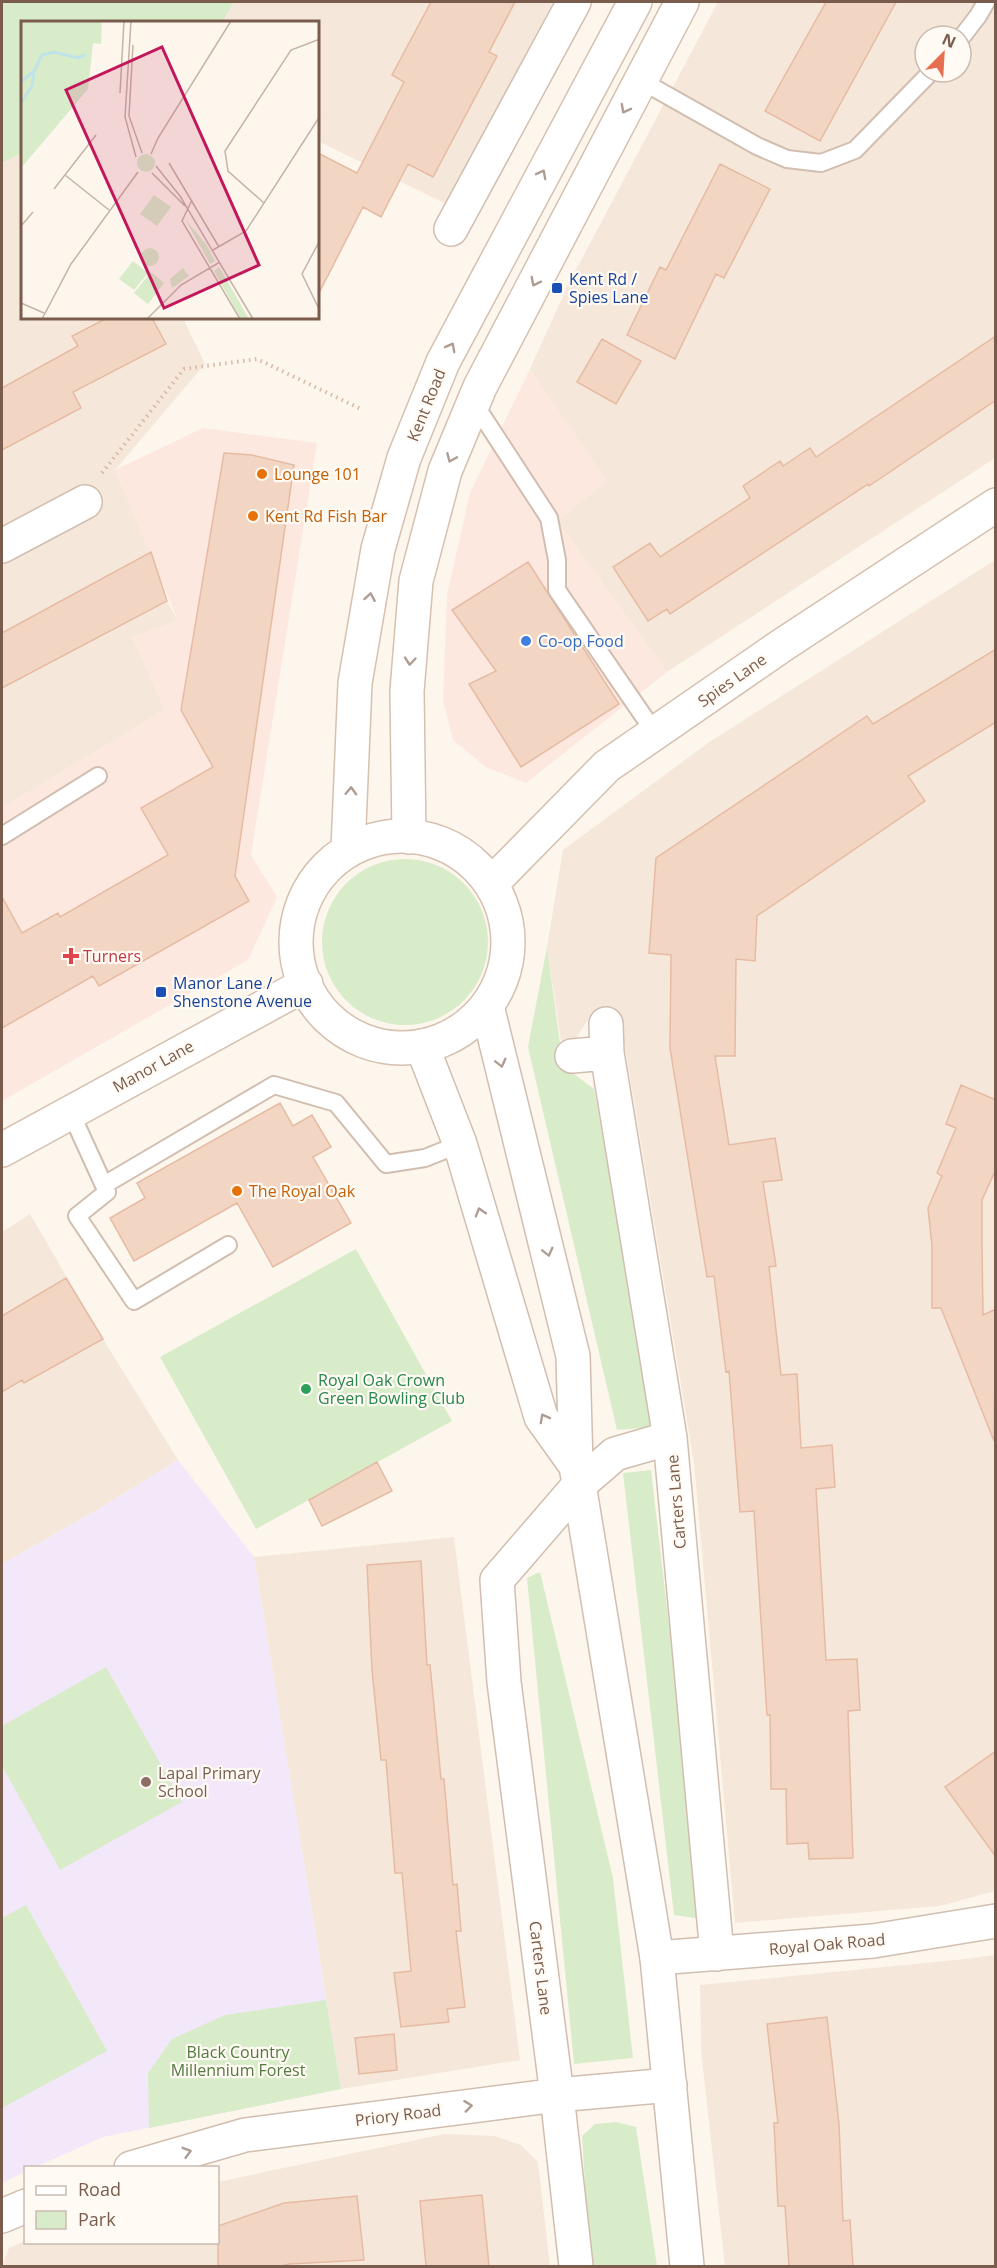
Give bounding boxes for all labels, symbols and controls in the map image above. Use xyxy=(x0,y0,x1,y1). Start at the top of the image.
inset map xyxy=(21,21,320,320)
north arrow xyxy=(913,24,973,84)
text: N xyxy=(939,28,960,53)
one-way arrow xyxy=(621,103,632,113)
one-way arrow xyxy=(535,170,546,180)
place label: Kent Rd / Spies Lane xyxy=(569,268,648,308)
one-way arrow xyxy=(531,275,542,286)
marker: Kent Rd / Spies Lane xyxy=(550,281,564,295)
one-way arrow xyxy=(444,342,455,353)
street label: Kent Road xyxy=(401,365,451,445)
one-way arrow xyxy=(446,451,458,462)
place label: Lounge 101 xyxy=(274,463,361,485)
marker: Lounge 101 xyxy=(255,467,269,481)
place label: Kent Rd Fish Bar xyxy=(265,505,387,527)
marker: Kent Rd Fish Bar xyxy=(246,509,260,523)
one-way arrow xyxy=(363,592,376,602)
place label: Co-op Food xyxy=(538,630,624,652)
marker: Co-op Food xyxy=(519,634,533,648)
street label: Spies Lane xyxy=(693,648,771,712)
one-way arrow xyxy=(403,656,416,665)
one-way arrow xyxy=(344,786,357,795)
place label: Turners xyxy=(83,945,141,967)
marker: Turners xyxy=(64,949,78,963)
place label: Manor Lane / Shenstone Avenue xyxy=(173,972,312,1012)
marker: Manor Lane / Shenstone Avenue xyxy=(154,985,168,999)
street label: Manor Lane xyxy=(109,1035,197,1097)
one-way arrow xyxy=(493,1057,506,1067)
place label: The Royal Oak xyxy=(249,1180,356,1202)
marker: The Royal Oak xyxy=(230,1184,244,1198)
one-way arrow xyxy=(475,1207,487,1218)
one-way arrow xyxy=(540,1247,553,1257)
place label: Royal Oak Crown Green Bowling Club xyxy=(318,1369,465,1409)
marker: Royal Oak Crown Green Bowling Club xyxy=(299,1382,313,1396)
one-way arrow xyxy=(539,1413,551,1424)
street label: Carters Lane xyxy=(661,1454,691,1550)
place label: Lapal Primary School xyxy=(158,1762,262,1802)
marker: Lapal Primary School xyxy=(139,1775,153,1789)
street label: Carters Lane xyxy=(524,1920,558,2016)
street label: Royal Oak Road xyxy=(768,1928,886,1960)
park label: Black Country Millennium Forest xyxy=(171,2041,306,2081)
street label: Priory Road xyxy=(354,2099,442,2131)
one-way arrow xyxy=(464,2101,473,2113)
one-way arrow xyxy=(182,2146,192,2159)
legend xyxy=(24,2166,219,2244)
text: Road xyxy=(78,2177,121,2201)
text: Park xyxy=(78,2207,116,2231)

